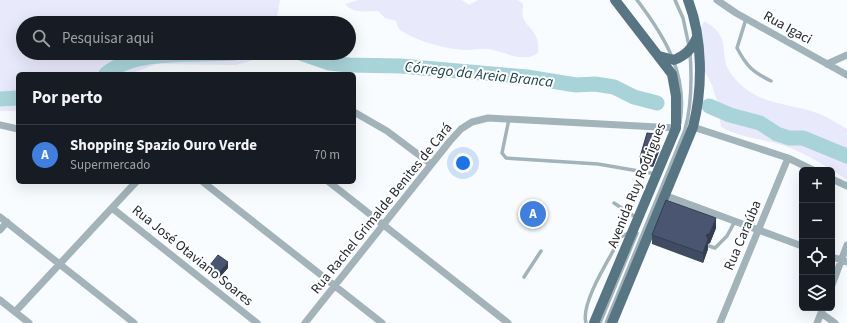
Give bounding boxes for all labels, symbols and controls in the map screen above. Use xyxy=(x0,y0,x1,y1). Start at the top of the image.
street label: Rua Igaci xyxy=(760,6,815,49)
search box xyxy=(16,16,356,60)
icon: search xyxy=(30,27,52,49)
text: Pesquisar aqui xyxy=(62,28,154,49)
water label: Córrego da Areia Branca xyxy=(404,56,554,93)
text: Por perto xyxy=(32,86,102,110)
street label: Rua Rachel Grimalde Benites de Cará xyxy=(306,119,457,298)
street label: Avenida Ruy Rodrigues xyxy=(603,120,671,251)
text: Shopping Spazio Ouro Verde xyxy=(70,135,257,156)
text: A xyxy=(41,146,49,164)
text: 70 m xyxy=(314,146,340,164)
your location xyxy=(453,153,473,173)
text: Supermercado xyxy=(70,156,150,174)
map controls xyxy=(799,167,835,311)
button: + xyxy=(799,167,835,203)
street label: Rua Caraúba xyxy=(719,197,767,273)
pin: A xyxy=(520,199,546,229)
street label: Rua José Otaviano Soares xyxy=(128,201,257,311)
button: − xyxy=(799,203,835,239)
button: locate xyxy=(799,239,835,275)
button: layers xyxy=(799,275,835,311)

